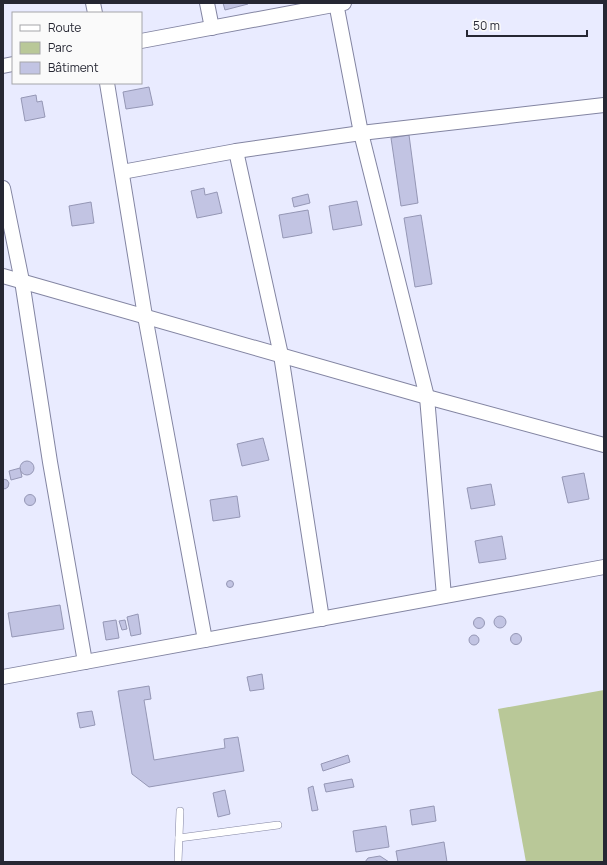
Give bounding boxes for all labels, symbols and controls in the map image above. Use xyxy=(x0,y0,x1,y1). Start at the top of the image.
legend xyxy=(12,12,142,84)
scale bar xyxy=(467,12,587,38)
text: 50 m xyxy=(473,17,500,34)
text: Route xyxy=(48,19,81,36)
text: Parc xyxy=(48,39,73,56)
text: Bâtiment xyxy=(48,59,99,76)

